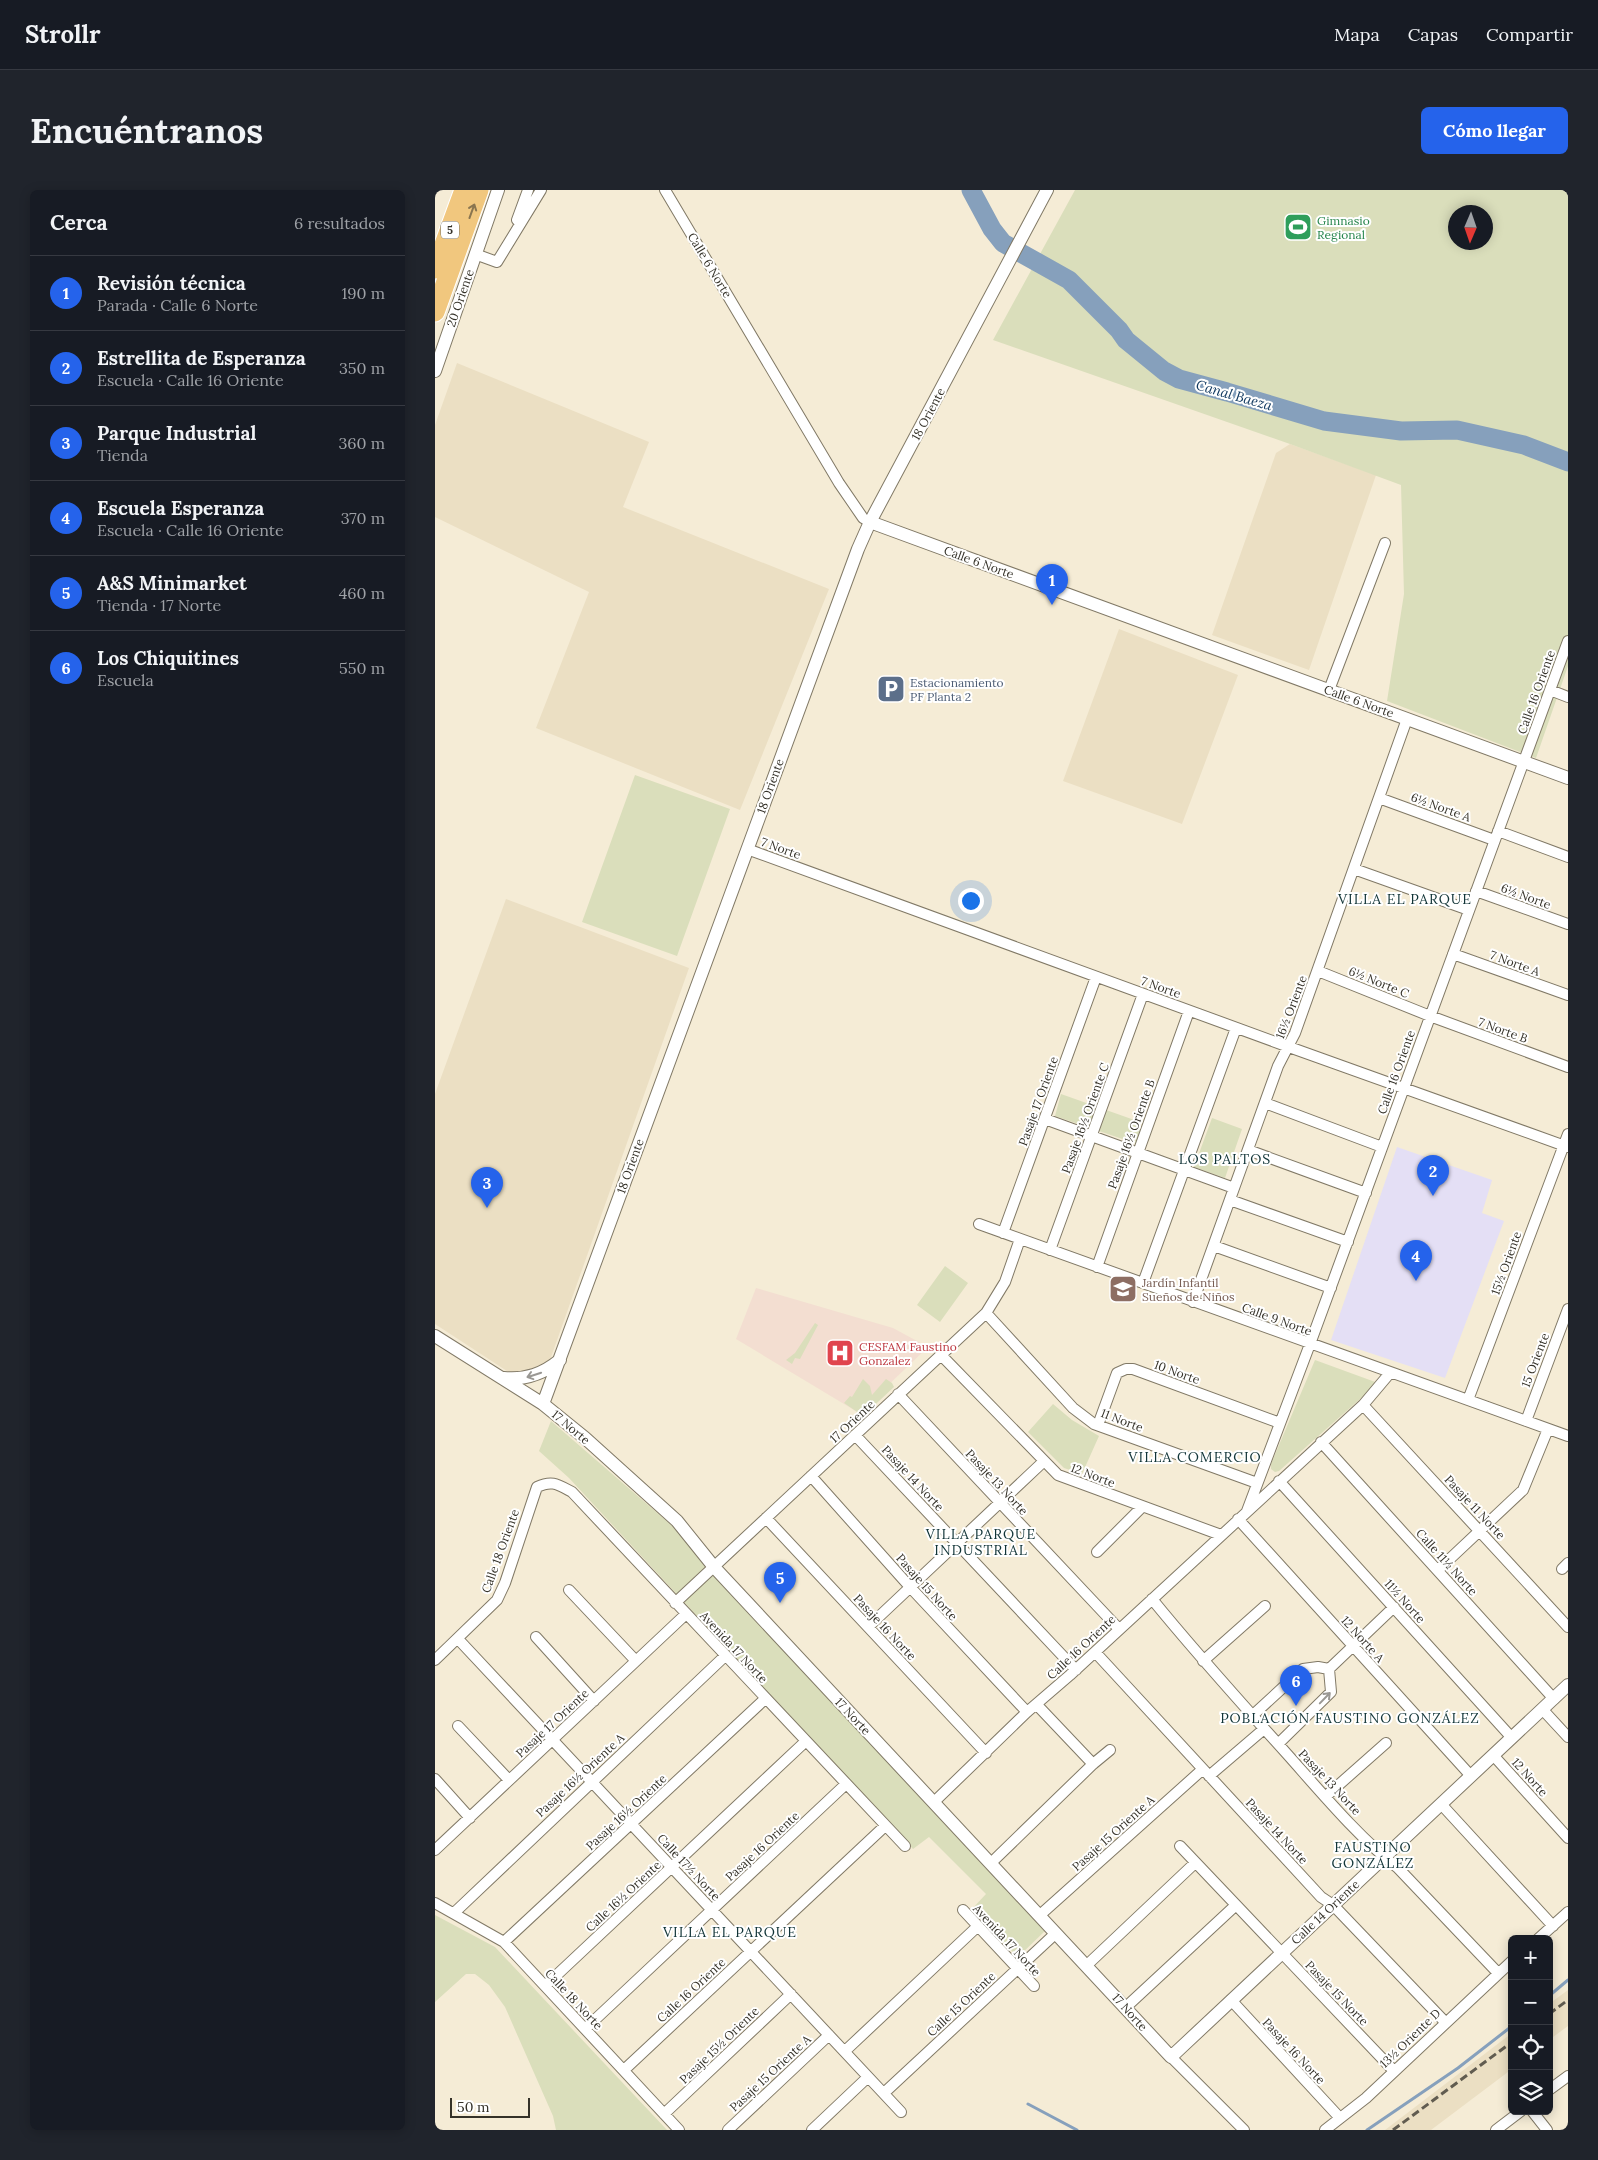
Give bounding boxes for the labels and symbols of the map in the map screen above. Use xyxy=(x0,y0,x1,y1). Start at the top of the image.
one-way arrow xyxy=(468,204,477,219)
north arrow xyxy=(1448,205,1493,250)
sports icon: Gimnasio Regional xyxy=(1283,212,1313,242)
place label: Gimnasio Regional xyxy=(1317,213,1370,242)
road number: 5 xyxy=(441,222,459,238)
street label: Calle 6 Norte xyxy=(685,230,736,301)
street label: 20 Oriente xyxy=(443,267,477,329)
water label: Canal Baeza xyxy=(1194,376,1275,415)
street label: 18 Oriente xyxy=(908,385,948,443)
street label: Calle 6 Norte xyxy=(942,542,1016,582)
pin: 1 xyxy=(1036,564,1068,605)
street label: Calle 16 Oriente xyxy=(1514,648,1558,736)
parking icon: Estacionamiento PF Planta 2 xyxy=(876,674,906,704)
place label: Estacionamiento PF Planta 2 xyxy=(910,675,1004,704)
street label: Calle 6 Norte xyxy=(1322,681,1396,721)
street label: 18 Oriente xyxy=(753,756,787,815)
street label: 6½ Norte A xyxy=(1409,789,1473,825)
street label: 7 Norte xyxy=(759,834,803,862)
street label: 6½ Norte xyxy=(1499,880,1553,912)
your location xyxy=(958,888,984,914)
district label: VILLA EL PARQUE xyxy=(1337,890,1472,908)
street label: 7 Norte A xyxy=(1488,947,1542,979)
street label: 6½ Norte C xyxy=(1347,963,1412,1001)
street label: 7 Norte xyxy=(1139,973,1183,1001)
street label: 16½ Oriente xyxy=(1272,973,1310,1041)
street label: 7 Norte B xyxy=(1476,1014,1530,1046)
street label: Calle 16 Oriente xyxy=(1374,1028,1418,1116)
street label: Pasaje 17 Oriente xyxy=(1015,1054,1061,1148)
street label: Pasaje 16½ Oriente C xyxy=(1058,1060,1112,1175)
street label: Pasaje 16½ Oriente B xyxy=(1104,1077,1158,1191)
street label: 18 Oriente xyxy=(613,1136,647,1195)
district label: LOS PALTOS xyxy=(1179,1150,1271,1168)
pin: 2 xyxy=(1417,1155,1449,1196)
pin: 3 xyxy=(471,1167,503,1208)
street label: 15½ Oriente xyxy=(1488,1229,1525,1297)
pin: 4 xyxy=(1400,1240,1432,1281)
school or university icon: Jardín Infantil Sueños de Niños xyxy=(1108,1274,1138,1304)
place label: Jardín Infantil Sueños de Niños xyxy=(1141,1275,1235,1304)
street label: Calle 9 Norte xyxy=(1240,1299,1314,1339)
street label: 15 Oriente xyxy=(1518,1330,1552,1389)
hospital icon: CESFAM Faustino Gonzalez xyxy=(825,1338,855,1368)
place label: CESFAM Faustino Gonzalez xyxy=(859,1339,957,1368)
street label: 10 Norte xyxy=(1152,1357,1202,1387)
one-way arrow xyxy=(526,1371,542,1381)
street label: 17 Oriente xyxy=(826,1396,878,1446)
street label: 11 Norte xyxy=(1099,1405,1146,1435)
street label: 17 Norte xyxy=(549,1407,594,1448)
street label: Pasaje 14 Norte xyxy=(879,1442,948,1514)
street label: Pasaje 13 Norte xyxy=(963,1446,1032,1518)
district label: VILLA COMERCIO xyxy=(1127,1448,1262,1466)
street label: 12 Norte xyxy=(1069,1460,1118,1490)
street label: Pasaje 11 Norte xyxy=(1441,1472,1509,1543)
street label: Calle 18 Oriente xyxy=(478,1507,522,1595)
district label: VILLA PARQUE INDUSTRIAL xyxy=(925,1525,1036,1559)
street label: Calle 11½ Norte xyxy=(1413,1526,1481,1599)
street label: Pasaje 15 Norte xyxy=(893,1551,961,1624)
pin: 5 xyxy=(764,1562,796,1603)
street label: 11½ Norte xyxy=(1381,1576,1429,1626)
street label: Pasaje 16 Norte xyxy=(851,1591,920,1664)
street label: Avenida 17 Norte xyxy=(696,1607,771,1686)
street label: Calle 16 Oriente xyxy=(1044,1611,1119,1683)
street label: 12 Norte A xyxy=(1338,1613,1388,1666)
pin: 6 xyxy=(1280,1665,1312,1706)
street label: Pasaje 17 Oriente xyxy=(513,1685,592,1761)
one-way arrow xyxy=(1319,1691,1331,1704)
street label: 17 Norte xyxy=(832,1694,874,1738)
district label: POBLACIÓN FAUSTINO GONZÁLEZ xyxy=(1220,1709,1480,1727)
street label: Pasaje 16½ Oriente A xyxy=(533,1730,627,1820)
street label: Pasaje 13 Norte xyxy=(1296,1746,1365,1818)
street label: 12 Norte xyxy=(1509,1755,1551,1800)
street label: Pasaje 16½ Oriente xyxy=(583,1771,669,1853)
street label: Pasaje 15 Oriente A xyxy=(1069,1792,1158,1874)
street label: Pasaje 14 Norte xyxy=(1243,1795,1312,1867)
street label: Pasaje 16 Oriente xyxy=(722,1808,802,1884)
street label: Calle 17½ Norte xyxy=(654,1831,724,1904)
district label: FAUSTINO GONZÁLEZ xyxy=(1332,1838,1414,1872)
street label: Calle 16½ Oriente xyxy=(582,1857,664,1935)
street label: Calle 14 Oriente xyxy=(1288,1876,1363,1947)
street label: Avenida 17 Norte xyxy=(969,1900,1044,1979)
district label: VILLA EL PARQUE xyxy=(662,1923,797,1941)
street label: Calle 16 Oriente xyxy=(654,1954,729,2026)
street label: Pasaje 15 Norte xyxy=(1302,1957,1372,2029)
street label: Calle 18 Norte xyxy=(542,1966,606,2033)
street label: Calle 15 Oriente xyxy=(924,1968,999,2039)
street label: 17 Norte xyxy=(1109,1990,1151,2034)
street label: Pasaje 15½ Oriente xyxy=(676,2003,762,2087)
street label: 13½ Oriente D xyxy=(1376,2005,1444,2071)
street label: Pasaje 16 Norte xyxy=(1260,2015,1329,2088)
street label: Pasaje 15 Oriente A xyxy=(726,2031,814,2114)
scale bar xyxy=(450,2095,530,2118)

